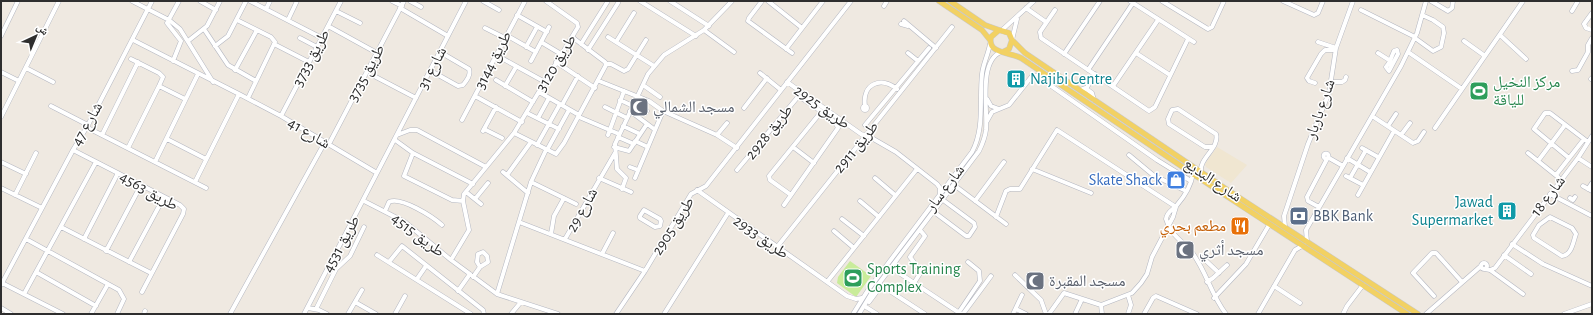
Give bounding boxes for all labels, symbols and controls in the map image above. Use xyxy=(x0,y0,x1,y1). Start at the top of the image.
north arrow xyxy=(16,16,56,56)
text: ش xyxy=(33,21,51,39)
street label: طريق 3733 xyxy=(289,27,334,90)
street label: طريق 3144 xyxy=(472,28,516,93)
street label: طريق 3120 xyxy=(533,32,581,95)
street label: طريق 3735 xyxy=(344,42,389,105)
street label: شارع 31 xyxy=(415,44,451,93)
building icon: Najibi Centre xyxy=(1005,68,1027,90)
place label: Najibi Centre xyxy=(1030,71,1112,88)
place label: مركز النخيل للياقة xyxy=(1493,74,1560,108)
street label: شارع باربار xyxy=(1302,77,1340,143)
sports icon: مركز النخيل للياقة xyxy=(1468,80,1490,102)
street label: طريق 2925 xyxy=(790,82,853,134)
mosque icon: مسجد الشمالي xyxy=(628,96,650,118)
street label: شارع 47 xyxy=(69,99,107,150)
place label: مسجد الشمالي xyxy=(653,99,735,119)
street label: طريق 2928 xyxy=(742,102,797,164)
street label: شارع 41 xyxy=(284,115,333,153)
street label: طريق 2911 xyxy=(831,118,883,177)
street label: شارع البديع xyxy=(1180,155,1245,207)
street label: شارع سار xyxy=(922,162,969,216)
street label: طريق 4563 xyxy=(116,169,181,215)
shop icon: Skate Shack xyxy=(1165,169,1187,191)
place label: Skate Shack xyxy=(1089,172,1163,188)
street label: شارع 18 xyxy=(1528,173,1570,220)
street label: شارع 29 xyxy=(563,185,602,236)
street label: طريق 2905 xyxy=(649,194,699,259)
place label: Jawad Supermarket xyxy=(1412,194,1493,228)
building icon: Jawad Supermarket xyxy=(1496,200,1518,222)
bank icon: BBK Bank xyxy=(1288,205,1310,227)
place label: BBK Bank xyxy=(1313,208,1374,224)
street label: طريق 4515 xyxy=(387,210,448,262)
street label: طريق 2933 xyxy=(729,212,792,263)
street label: طريق 4531 xyxy=(319,213,364,276)
restaurant icon: مطعم بحري xyxy=(1229,215,1251,237)
place label: مطعم بحري xyxy=(1160,218,1226,238)
mosque icon: مسجد أثري xyxy=(1174,239,1196,261)
place label: مسجد أثري xyxy=(1199,240,1263,262)
place label: Sports Training Complex xyxy=(867,261,961,295)
sports icon: Sports Training Complex xyxy=(842,267,864,289)
mosque icon: مسجد المقبرة xyxy=(1024,270,1046,292)
place label: مسجد المقبرة xyxy=(1049,273,1125,290)

